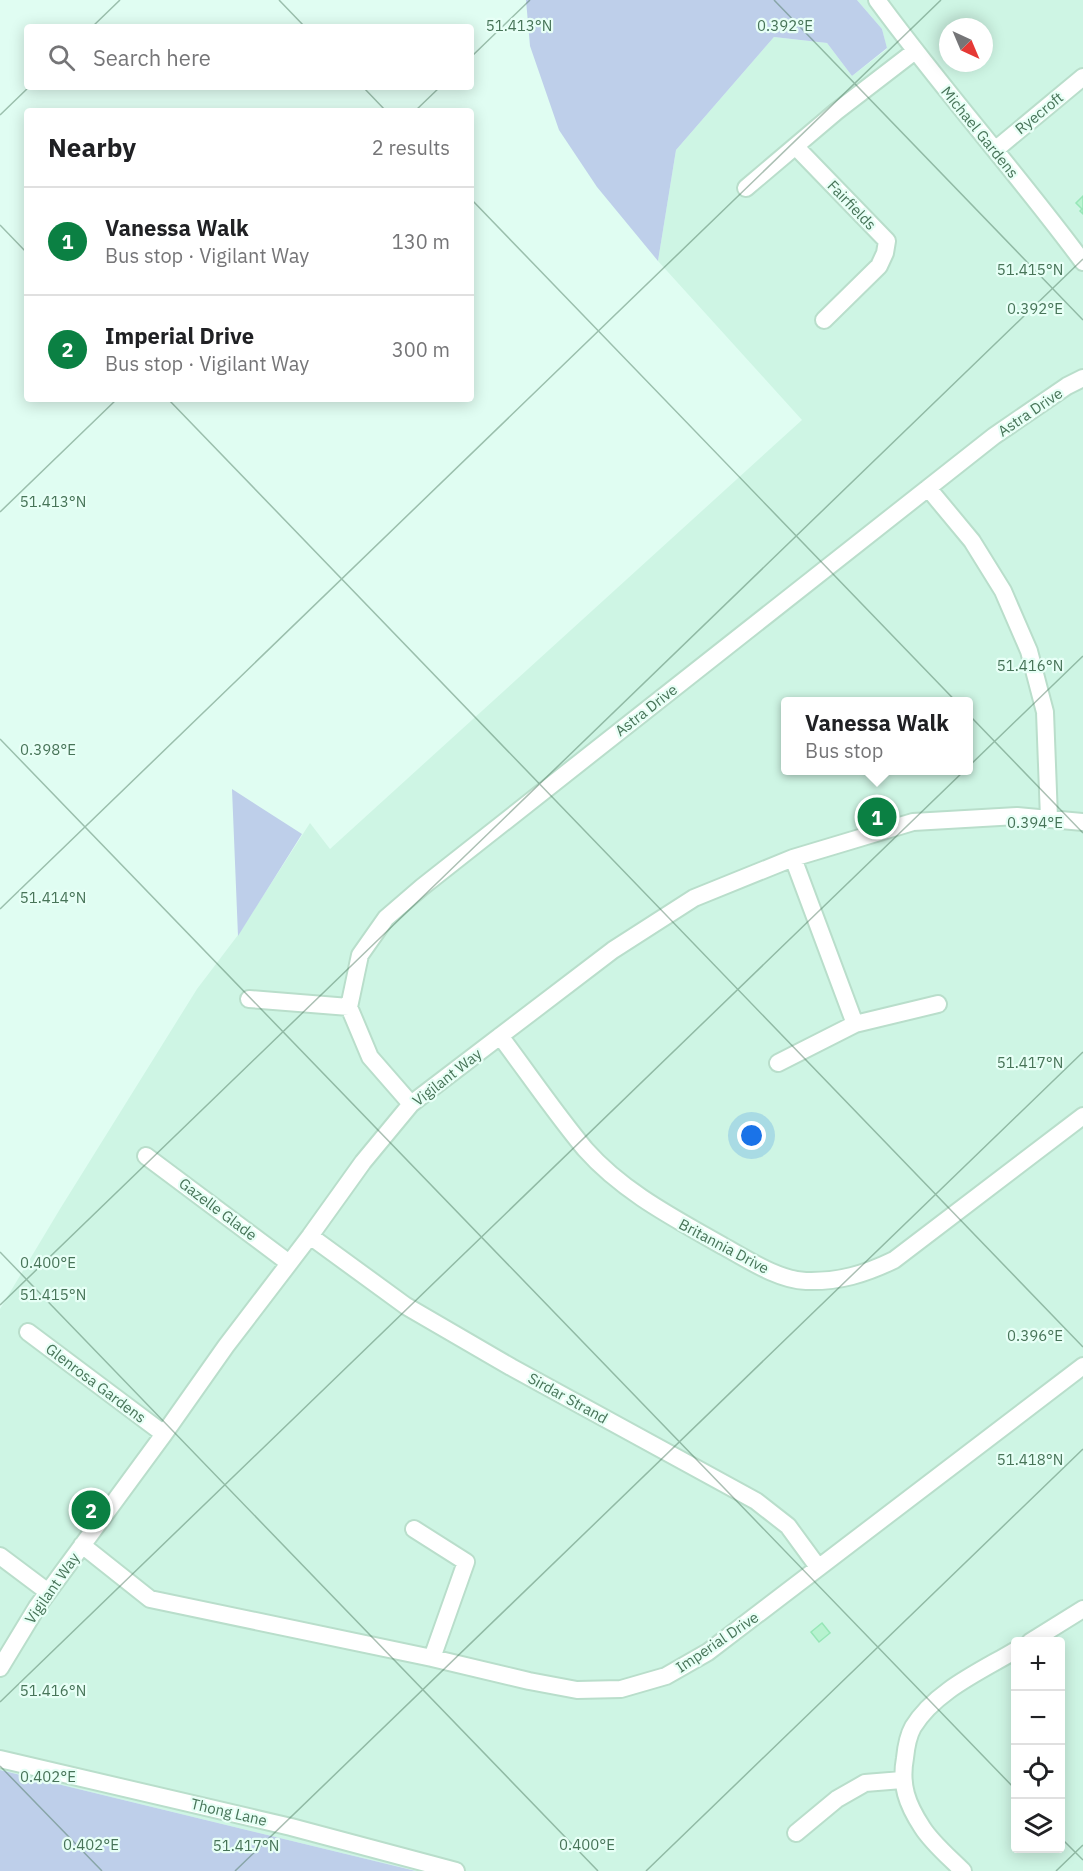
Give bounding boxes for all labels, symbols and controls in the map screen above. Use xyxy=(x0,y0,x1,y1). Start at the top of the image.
text: 51.413°N xyxy=(486,16,552,35)
text: 0.392°E xyxy=(757,16,813,35)
north arrow xyxy=(939,18,993,72)
search box xyxy=(24,24,474,90)
icon: search xyxy=(45,41,78,74)
text: Search here xyxy=(93,43,211,72)
street label: Michael Gardens xyxy=(937,82,1023,182)
street label: Ryecroft xyxy=(1011,88,1067,138)
text: Nearby xyxy=(48,130,136,164)
text: 2 results xyxy=(372,134,450,161)
street label: Fairfields xyxy=(824,176,880,234)
text: Vanessa Walk xyxy=(105,213,249,242)
text: 1 xyxy=(62,228,74,255)
text: 130 m xyxy=(392,228,450,255)
text: Bus stop · Vigilant Way xyxy=(105,242,309,269)
text: 51.415°N xyxy=(997,260,1063,279)
text: 0.392°E xyxy=(1007,299,1063,318)
text: Imperial Drive xyxy=(105,321,254,350)
text: 2 xyxy=(62,336,74,363)
text: 300 m xyxy=(392,336,450,363)
text: Bus stop · Vigilant Way xyxy=(105,350,309,377)
street label: Astra Drive xyxy=(994,383,1066,441)
text: 51.413°N xyxy=(20,492,86,511)
text: 51.416°N xyxy=(997,656,1063,675)
street label: Astra Drive xyxy=(611,680,681,740)
popup xyxy=(781,697,973,775)
text: Vanessa Walk xyxy=(805,708,949,737)
text: Bus stop xyxy=(805,737,883,764)
text: 0.398°E xyxy=(20,740,76,759)
pin: 1 xyxy=(858,794,896,840)
text: 0.394°E xyxy=(1007,813,1063,832)
text: 51.414°N xyxy=(20,888,86,907)
street label: Vigilant Way xyxy=(409,1044,486,1110)
text: 51.417°N xyxy=(997,1053,1063,1072)
your location xyxy=(737,1121,766,1150)
street label: Gazelle Glade xyxy=(175,1173,261,1245)
street label: Britannia Drive xyxy=(676,1214,772,1278)
text: 0.400°E xyxy=(20,1253,76,1272)
text: 51.415°N xyxy=(20,1285,86,1304)
text: 0.396°E xyxy=(1007,1326,1063,1345)
street label: Glenrosa Gardens xyxy=(42,1339,150,1427)
street label: Sirdar Strand xyxy=(525,1368,611,1428)
text: 51.418°N xyxy=(997,1450,1063,1469)
pin: 2 xyxy=(72,1488,110,1532)
street label: Vigilant Way xyxy=(21,1548,84,1627)
street label: Imperial Drive xyxy=(672,1607,762,1677)
map controls xyxy=(1011,1637,1065,1853)
button: + xyxy=(1011,1637,1065,1691)
text: 51.416°N xyxy=(20,1681,86,1700)
button: − xyxy=(1011,1691,1065,1745)
button: locate xyxy=(1011,1745,1065,1799)
text: 0.402°E xyxy=(20,1767,76,1786)
street label: Thong Lane xyxy=(189,1794,269,1830)
button: layers xyxy=(1011,1799,1065,1853)
text: 0.402°E xyxy=(63,1835,119,1854)
text: 0.400°E xyxy=(559,1835,615,1854)
text: 51.417°N xyxy=(213,1836,279,1855)

